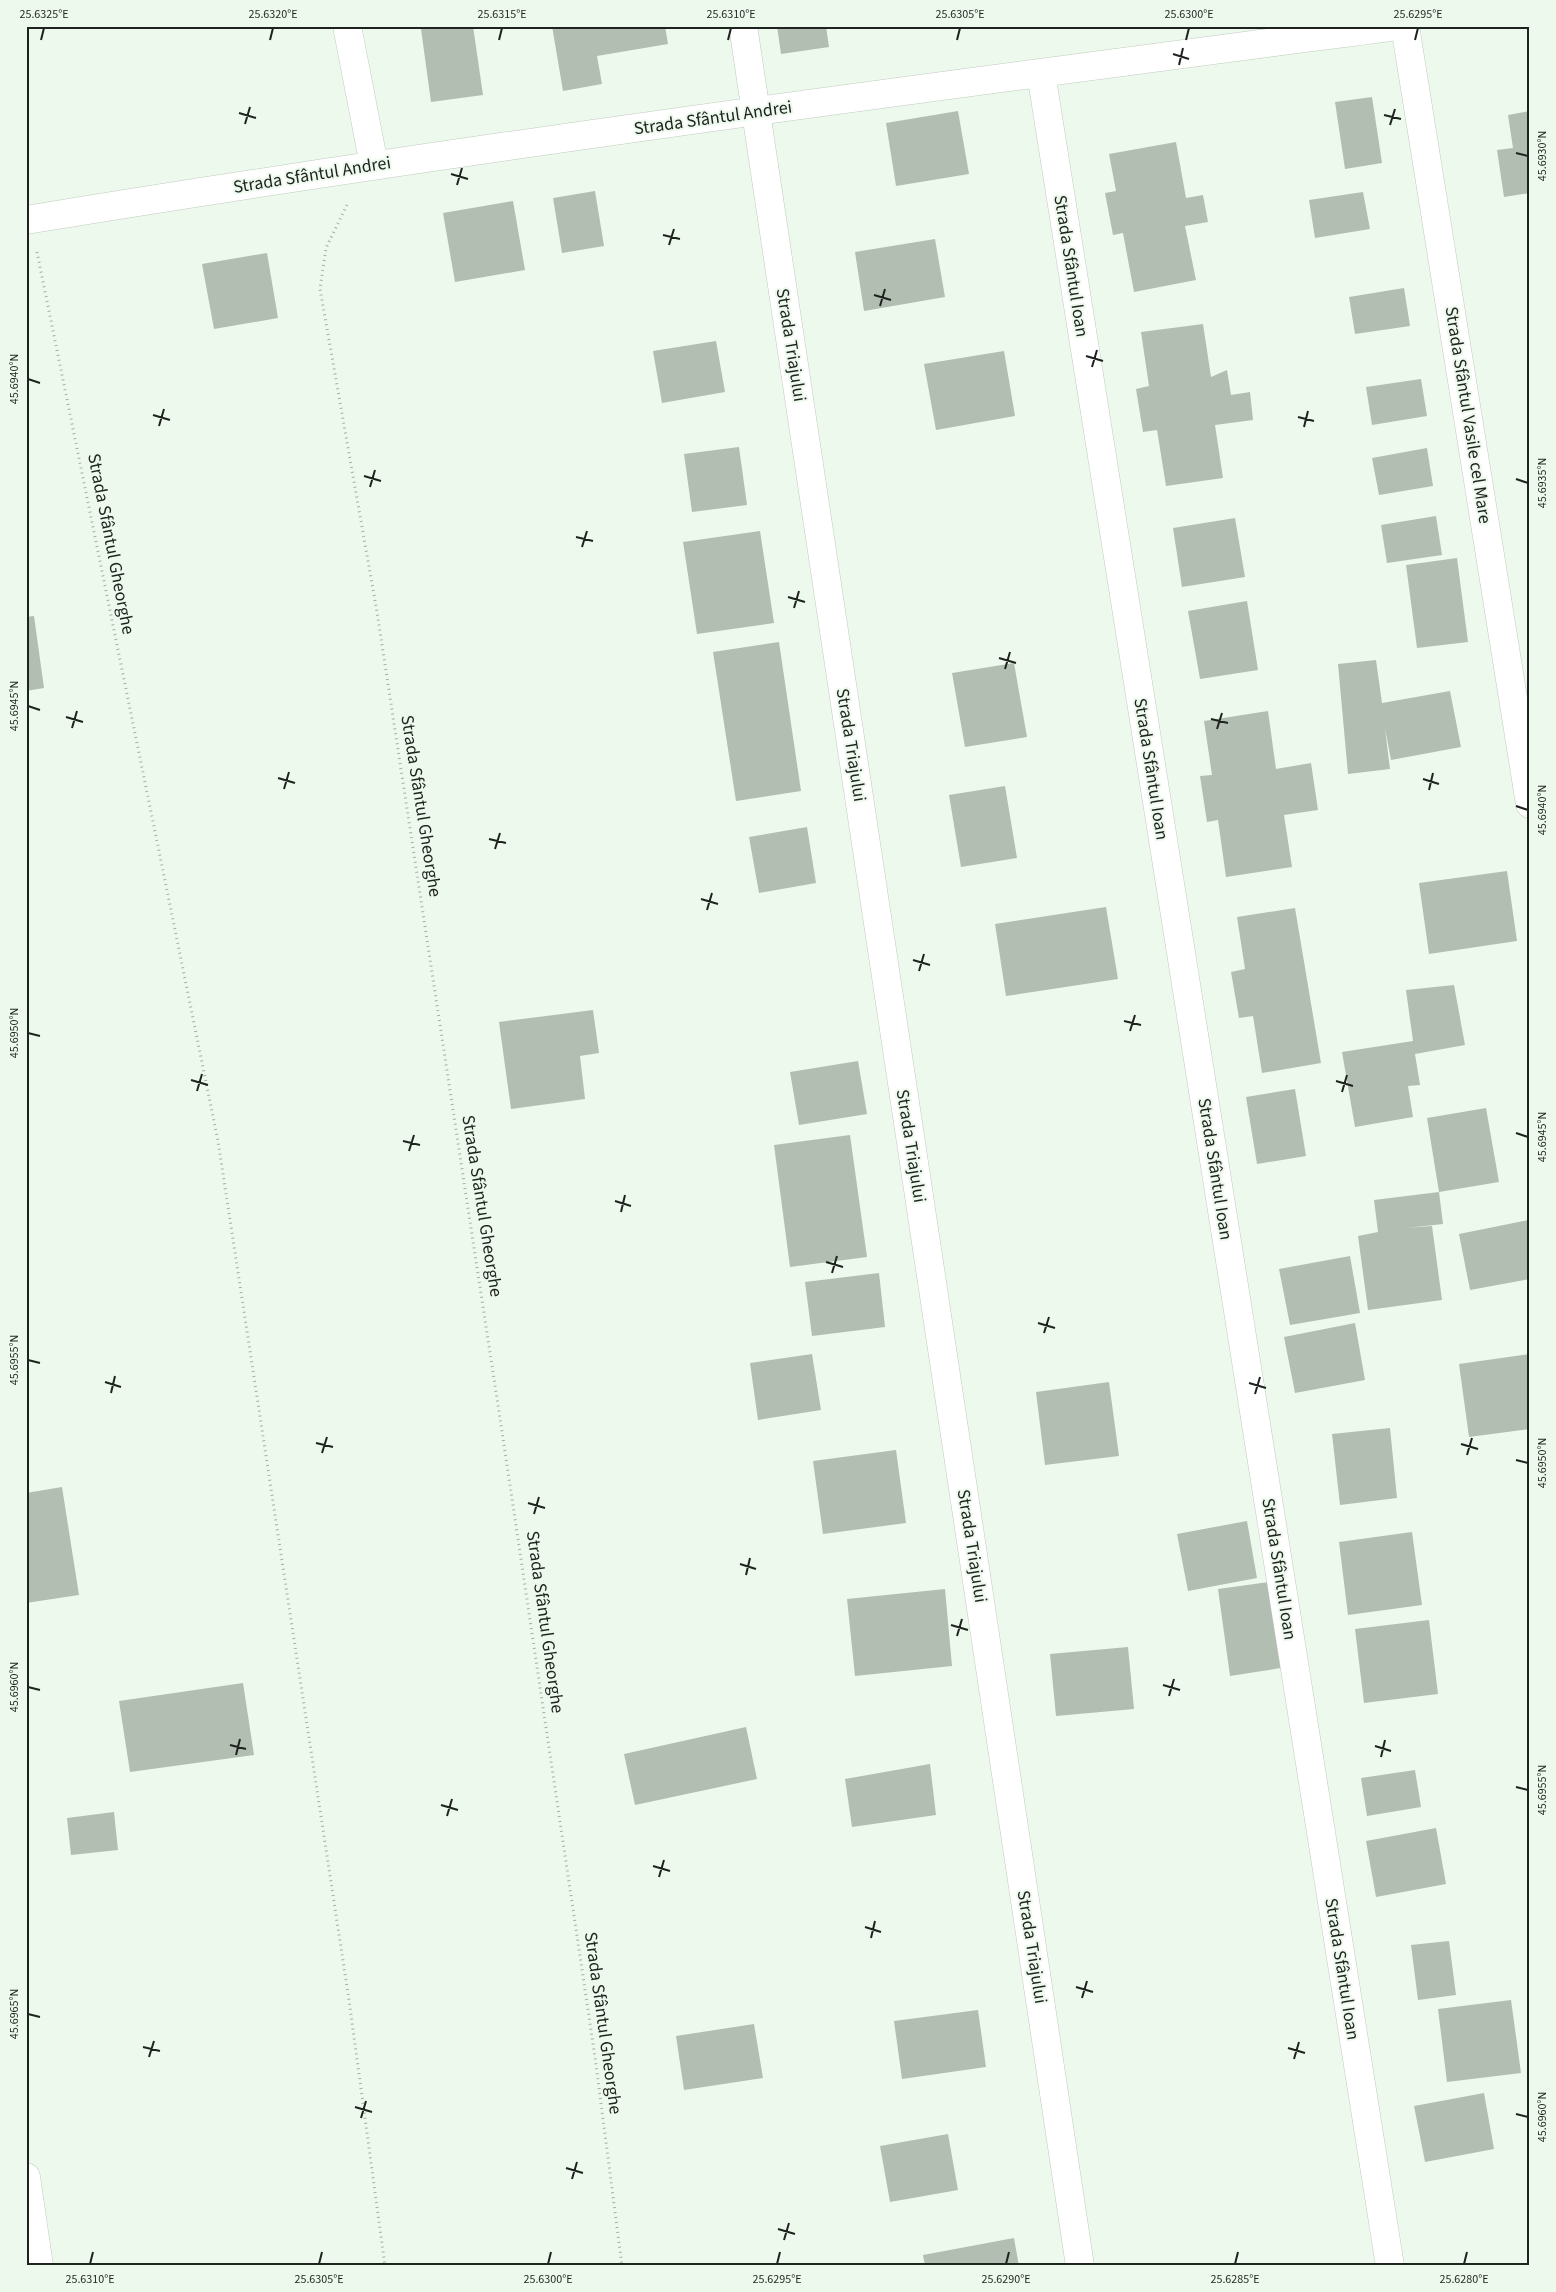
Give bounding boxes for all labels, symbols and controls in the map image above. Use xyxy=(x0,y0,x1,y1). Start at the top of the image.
text: 25.6325°E xyxy=(19,6,69,23)
text: 25.6320°E xyxy=(248,6,298,23)
text: 25.6315°E xyxy=(477,6,527,23)
text: 25.6310°E xyxy=(706,6,756,23)
text: 25.6305°E xyxy=(935,6,985,23)
text: 25.6300°E xyxy=(1164,6,1214,23)
text: 25.6295°E xyxy=(1393,6,1443,23)
street label: Strada Sfântul Andrei xyxy=(632,95,794,141)
text: 45.6930°N xyxy=(1534,131,1551,181)
street label: Strada Sfântul Andrei xyxy=(231,150,393,200)
street label: Strada Sfântul Ioan xyxy=(1047,193,1095,339)
street label: Strada Triajului xyxy=(770,287,812,403)
street label: Strada Sfântul Vasile cel Mare xyxy=(1438,305,1498,525)
text: 45.6940°N xyxy=(6,354,23,404)
street label: Strada Sfântul Gheorghe xyxy=(81,451,141,637)
text: 45.6935°N xyxy=(1534,458,1551,508)
text: 45.6945°N xyxy=(6,681,23,731)
street label: Strada Triajului xyxy=(830,687,872,803)
street label: Strada Sfântul Ioan xyxy=(1127,696,1175,842)
street label: Strada Sfântul Gheorghe xyxy=(394,713,448,899)
text: 45.6940°N xyxy=(1534,785,1551,835)
text: 45.6950°N xyxy=(6,1008,23,1058)
street label: Strada Triajului xyxy=(890,1088,932,1204)
street label: Strada Sfântul Ioan xyxy=(1191,1096,1239,1242)
text: 45.6945°N xyxy=(1534,1112,1551,1162)
street label: Strada Sfântul Gheorghe xyxy=(455,1113,509,1299)
text: 45.6955°N xyxy=(6,1335,23,1385)
text: 45.6950°N xyxy=(1534,1438,1551,1488)
street label: Strada Triajului xyxy=(951,1488,993,1604)
street label: Strada Sfântul Ioan xyxy=(1255,1496,1303,1642)
street label: Strada Sfântul Gheorghe xyxy=(520,1529,570,1715)
text: 45.6960°N xyxy=(6,1662,23,1712)
text: 45.6955°N xyxy=(1534,1765,1551,1815)
street label: Strada Triajului xyxy=(1011,1889,1053,2005)
street label: Strada Sfântul Ioan xyxy=(1318,1896,1366,2042)
street label: Strada Sfântul Gheorghe xyxy=(578,1930,628,2116)
text: 45.6965°N xyxy=(6,1989,23,2039)
text: 45.6960°N xyxy=(1534,2092,1551,2142)
text: 25.6310°E xyxy=(65,2271,115,2288)
text: 25.6305°E xyxy=(294,2271,344,2288)
text: 25.6300°E xyxy=(523,2271,573,2288)
text: 25.6295°E xyxy=(752,2271,802,2288)
text: 25.6290°E xyxy=(981,2271,1031,2288)
text: 25.6285°E xyxy=(1210,2271,1260,2288)
text: 25.6280°E xyxy=(1439,2271,1489,2288)

